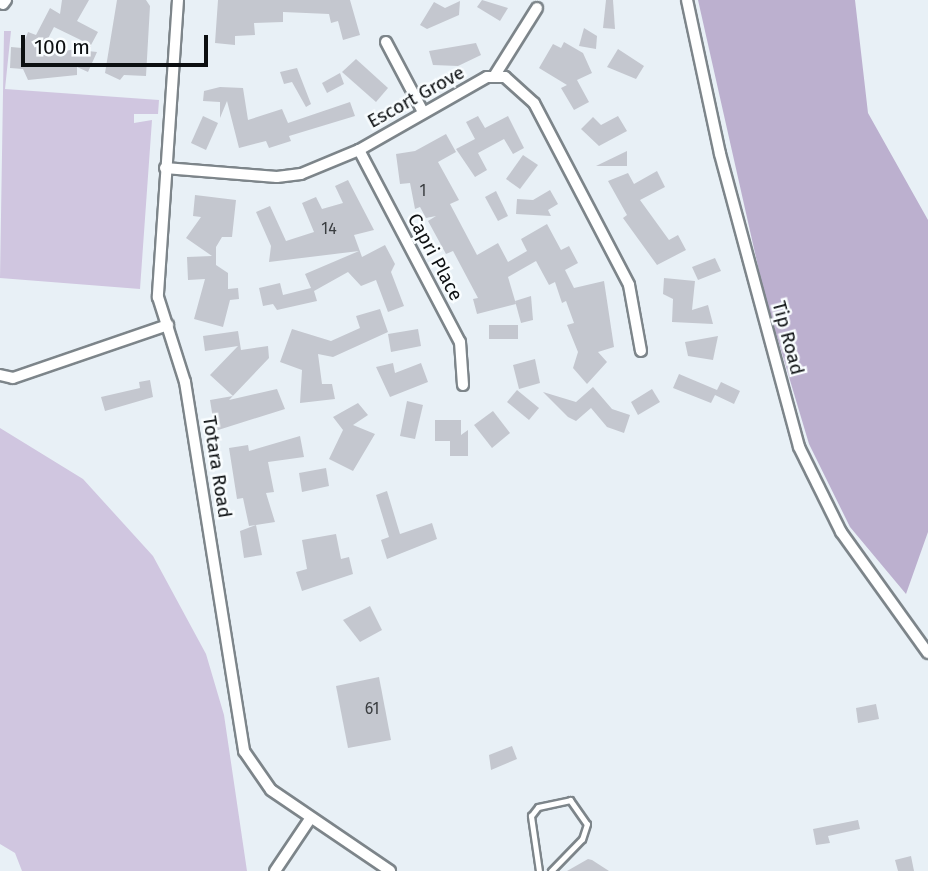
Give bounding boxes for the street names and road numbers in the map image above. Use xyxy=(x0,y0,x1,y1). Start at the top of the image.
street label: Escort Grove xyxy=(364,61,468,133)
street label: Capri Place xyxy=(403,209,467,305)
street label: Tip Road xyxy=(767,299,809,377)
street label: Totara Road xyxy=(198,414,236,520)

